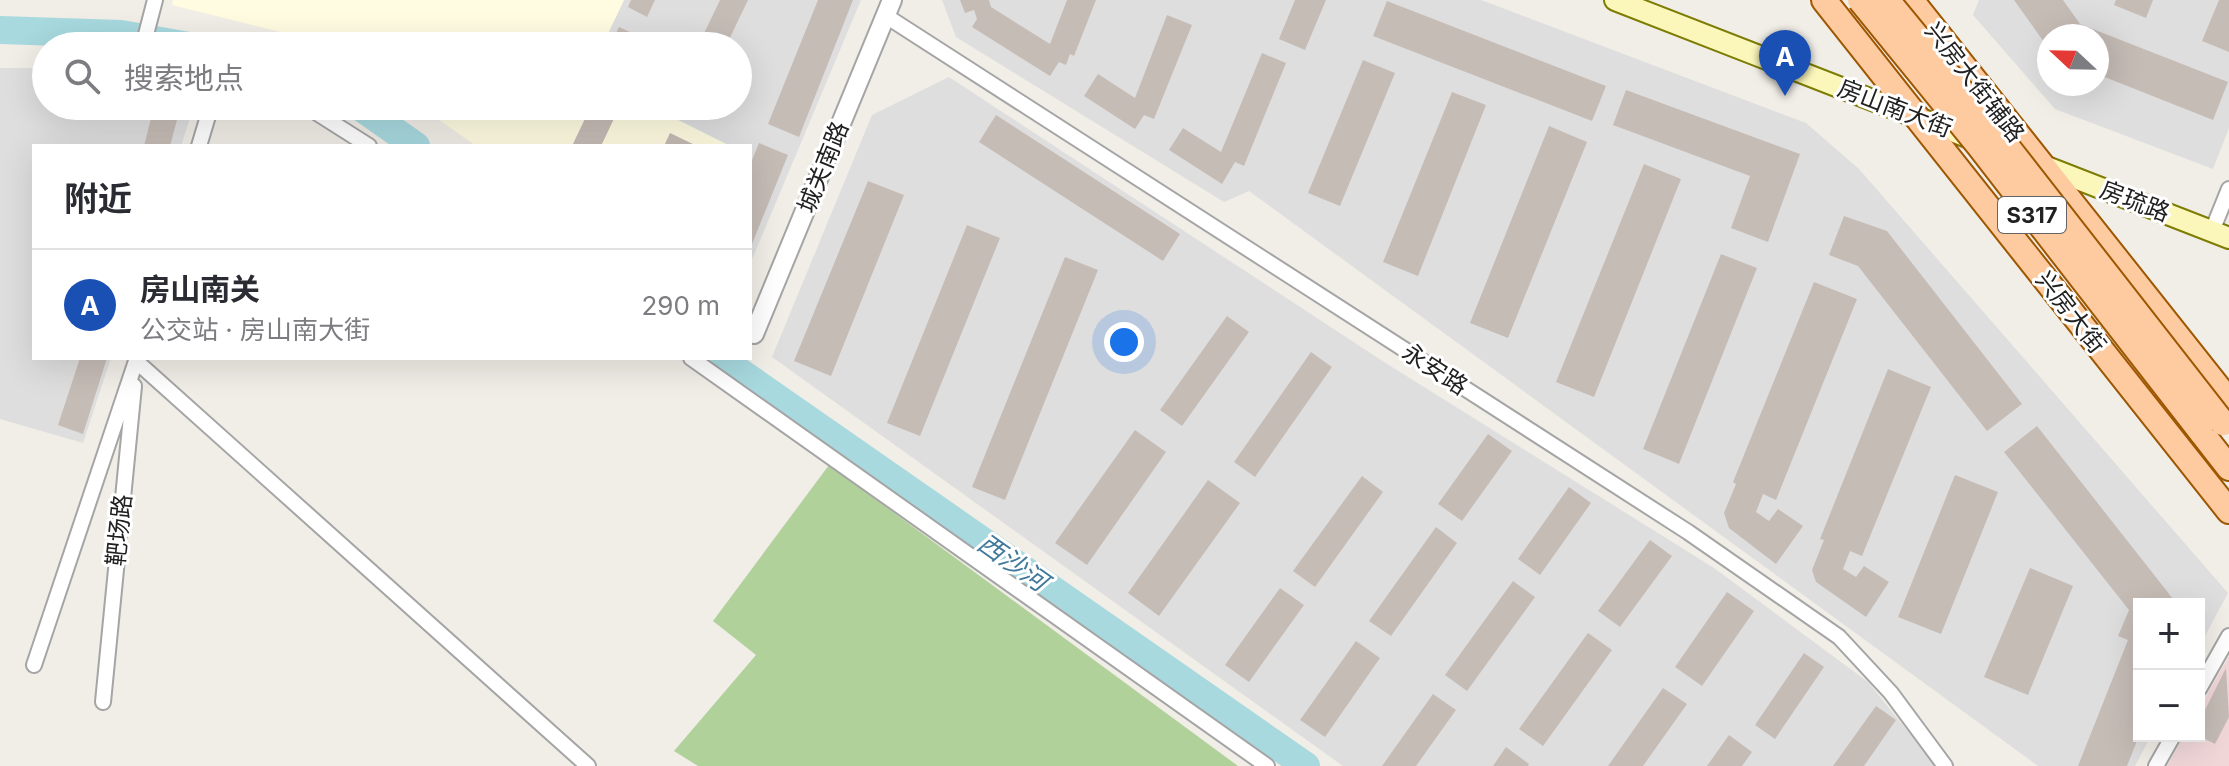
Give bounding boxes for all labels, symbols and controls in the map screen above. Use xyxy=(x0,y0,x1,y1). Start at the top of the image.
street label: 兴房大街辅路 xyxy=(1919,16,2031,148)
north arrow xyxy=(2037,24,2109,96)
pin: A xyxy=(1759,30,1811,96)
search box xyxy=(32,32,752,120)
icon: search xyxy=(60,54,104,98)
text: 搜索地点 xyxy=(124,60,244,96)
street label: 房山南大街 xyxy=(1834,73,1956,143)
street label: 城关南路 xyxy=(792,117,854,217)
street label: 房琉路 xyxy=(2096,175,2174,227)
text: 附近 xyxy=(64,178,132,219)
road number: S317 xyxy=(1998,197,2066,233)
street label: 兴房大街 xyxy=(2030,265,2112,359)
text: 房山南关 xyxy=(140,271,260,307)
text: A xyxy=(80,290,100,321)
text: 290 m xyxy=(642,290,720,321)
text: 公交站 · 房山南大街 xyxy=(140,314,370,345)
your location xyxy=(1104,322,1144,362)
street label: 永安路 xyxy=(1397,337,1473,401)
street label: 靶场路 xyxy=(101,493,137,567)
water label: 西沙河 xyxy=(972,527,1058,600)
map controls xyxy=(2133,598,2205,742)
button: + xyxy=(2133,598,2205,670)
button: − xyxy=(2133,670,2205,742)

